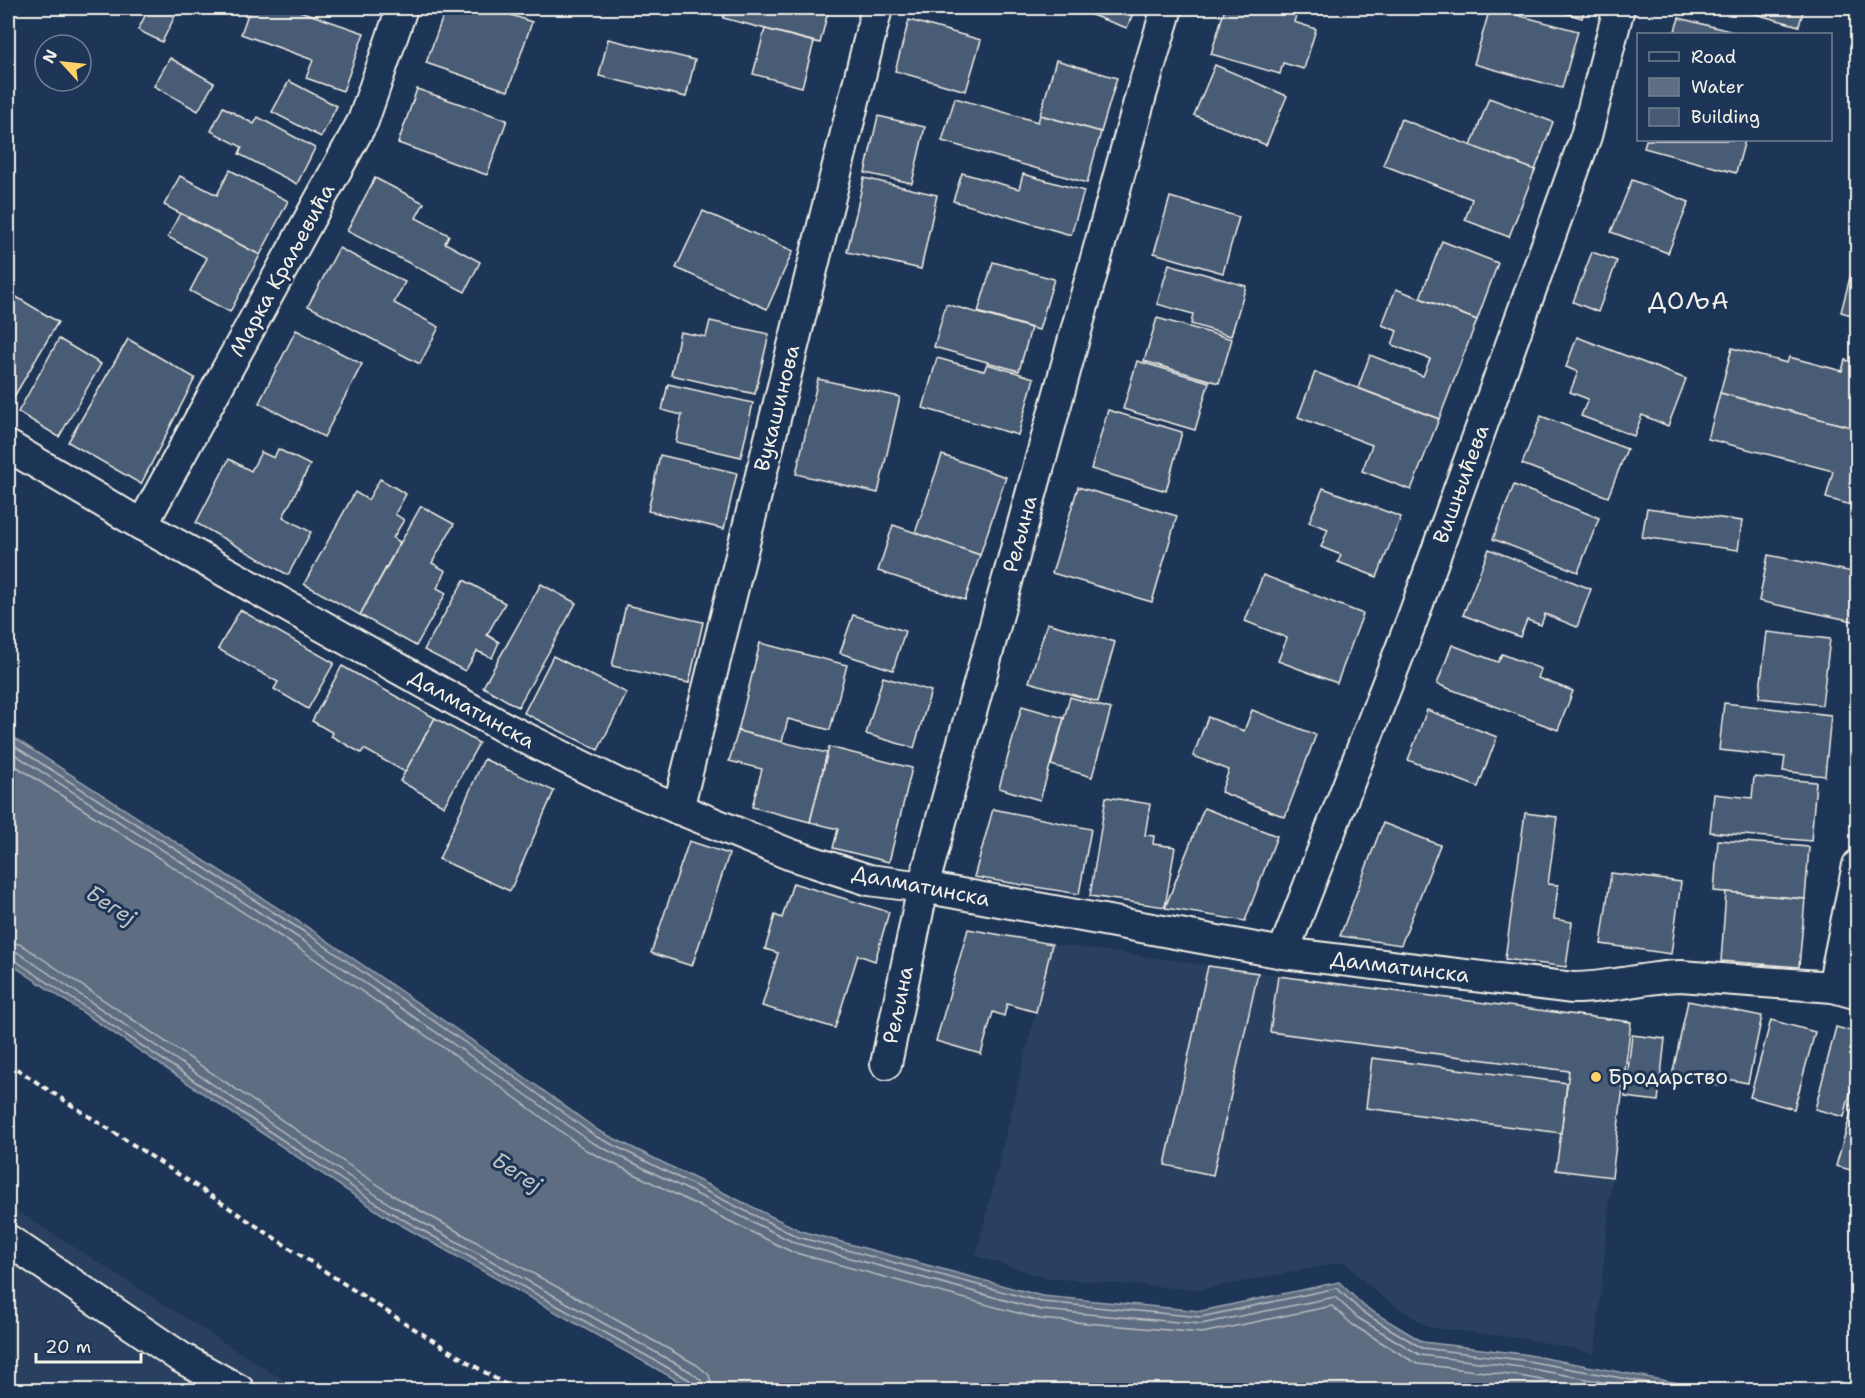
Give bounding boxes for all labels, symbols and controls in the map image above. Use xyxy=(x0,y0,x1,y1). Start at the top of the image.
north arrow xyxy=(33,33,93,93)
legend xyxy=(1637,33,1832,141)
text: Road xyxy=(1691,45,1736,69)
text: N xyxy=(38,46,62,67)
text: Water xyxy=(1691,75,1744,99)
text: Building xyxy=(1691,105,1760,129)
street label: Марка Краљевића xyxy=(223,178,341,362)
district label: ДОЉА xyxy=(1648,285,1730,317)
street label: Вукашинова xyxy=(748,342,806,474)
street label: Вишњићева xyxy=(1427,421,1495,547)
street label: Рељина xyxy=(996,492,1044,576)
street label: Далматинска xyxy=(404,663,540,755)
street label: Далматинска xyxy=(850,859,992,913)
water label: Бегеј xyxy=(81,878,142,932)
street label: Далматинска xyxy=(1329,945,1471,989)
street label: Рељина xyxy=(876,964,920,1046)
place label: Бродарство xyxy=(1608,1063,1728,1091)
marker: Бродарство xyxy=(1589,1070,1603,1084)
water label: Бегеј xyxy=(487,1145,548,1199)
scale bar xyxy=(36,1326,141,1364)
text: 20 m xyxy=(45,1335,91,1359)

